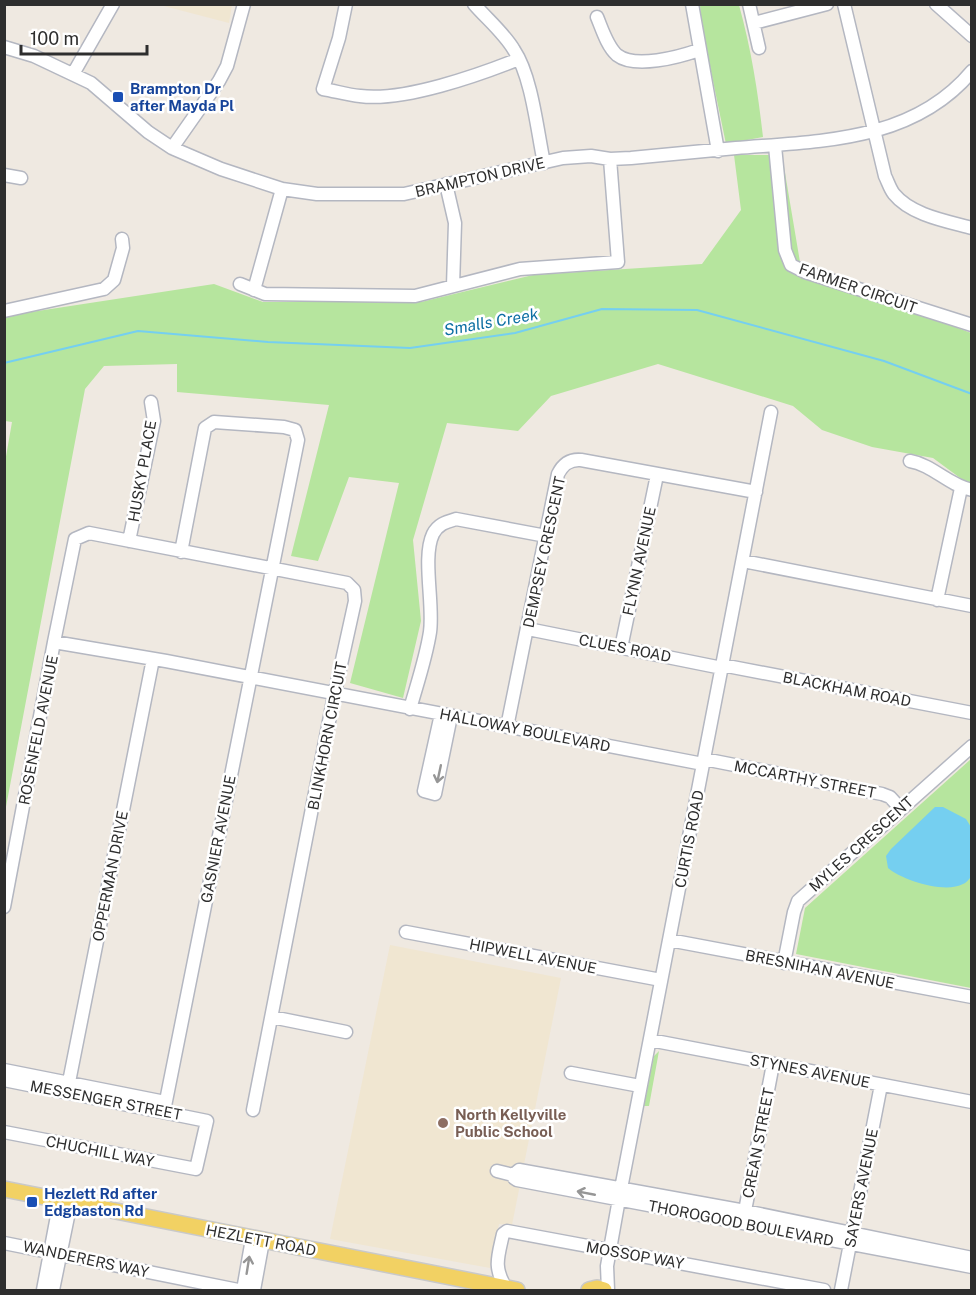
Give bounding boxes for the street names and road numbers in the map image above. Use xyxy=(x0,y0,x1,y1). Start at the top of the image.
street label: BRAMPTON DRIVE xyxy=(413,154,547,200)
street label: FARMER CIRCUIT xyxy=(797,260,919,316)
street label: HUSKY PLACE xyxy=(125,419,159,523)
street label: DEMPSEY CRESCENT xyxy=(520,475,568,629)
street label: FLYNN AVENUE xyxy=(619,505,659,617)
street label: CLUES ROAD xyxy=(577,631,673,665)
street label: ROSENFELD AVENUE xyxy=(15,654,61,806)
street label: BLINKHORN CIRCUIT xyxy=(304,660,350,812)
street label: BLACKHAM ROAD xyxy=(781,668,913,710)
street label: HALLOWAY BOULEVARD xyxy=(438,705,612,755)
street label: MCCARTHY STREET xyxy=(733,757,877,801)
street label: GASNIER AVENUE xyxy=(197,774,239,904)
street label: CURTIS ROAD xyxy=(671,789,707,889)
street label: MYLES CRESCENT xyxy=(806,793,916,895)
street label: OPPERMAN DRIVE xyxy=(89,809,131,943)
street label: HIPWELL AVENUE xyxy=(468,935,598,977)
street label: BRESNIHAN AVENUE xyxy=(744,946,896,992)
street label: STYNES AVENUE xyxy=(748,1051,872,1091)
street label: MESSENGER STREET xyxy=(29,1077,184,1123)
street label: CREAN STREET xyxy=(739,1086,777,1200)
street label: SAYERS AVENUE xyxy=(841,1127,881,1249)
street label: CHUCHILL WAY xyxy=(44,1132,156,1170)
street label: THOROGOOD BOULEVARD xyxy=(647,1197,835,1249)
street label: HEZLETT ROAD xyxy=(204,1221,318,1259)
street label: WANDERERS WAY xyxy=(21,1237,151,1281)
street label: MOSSOP WAY xyxy=(585,1238,685,1272)

